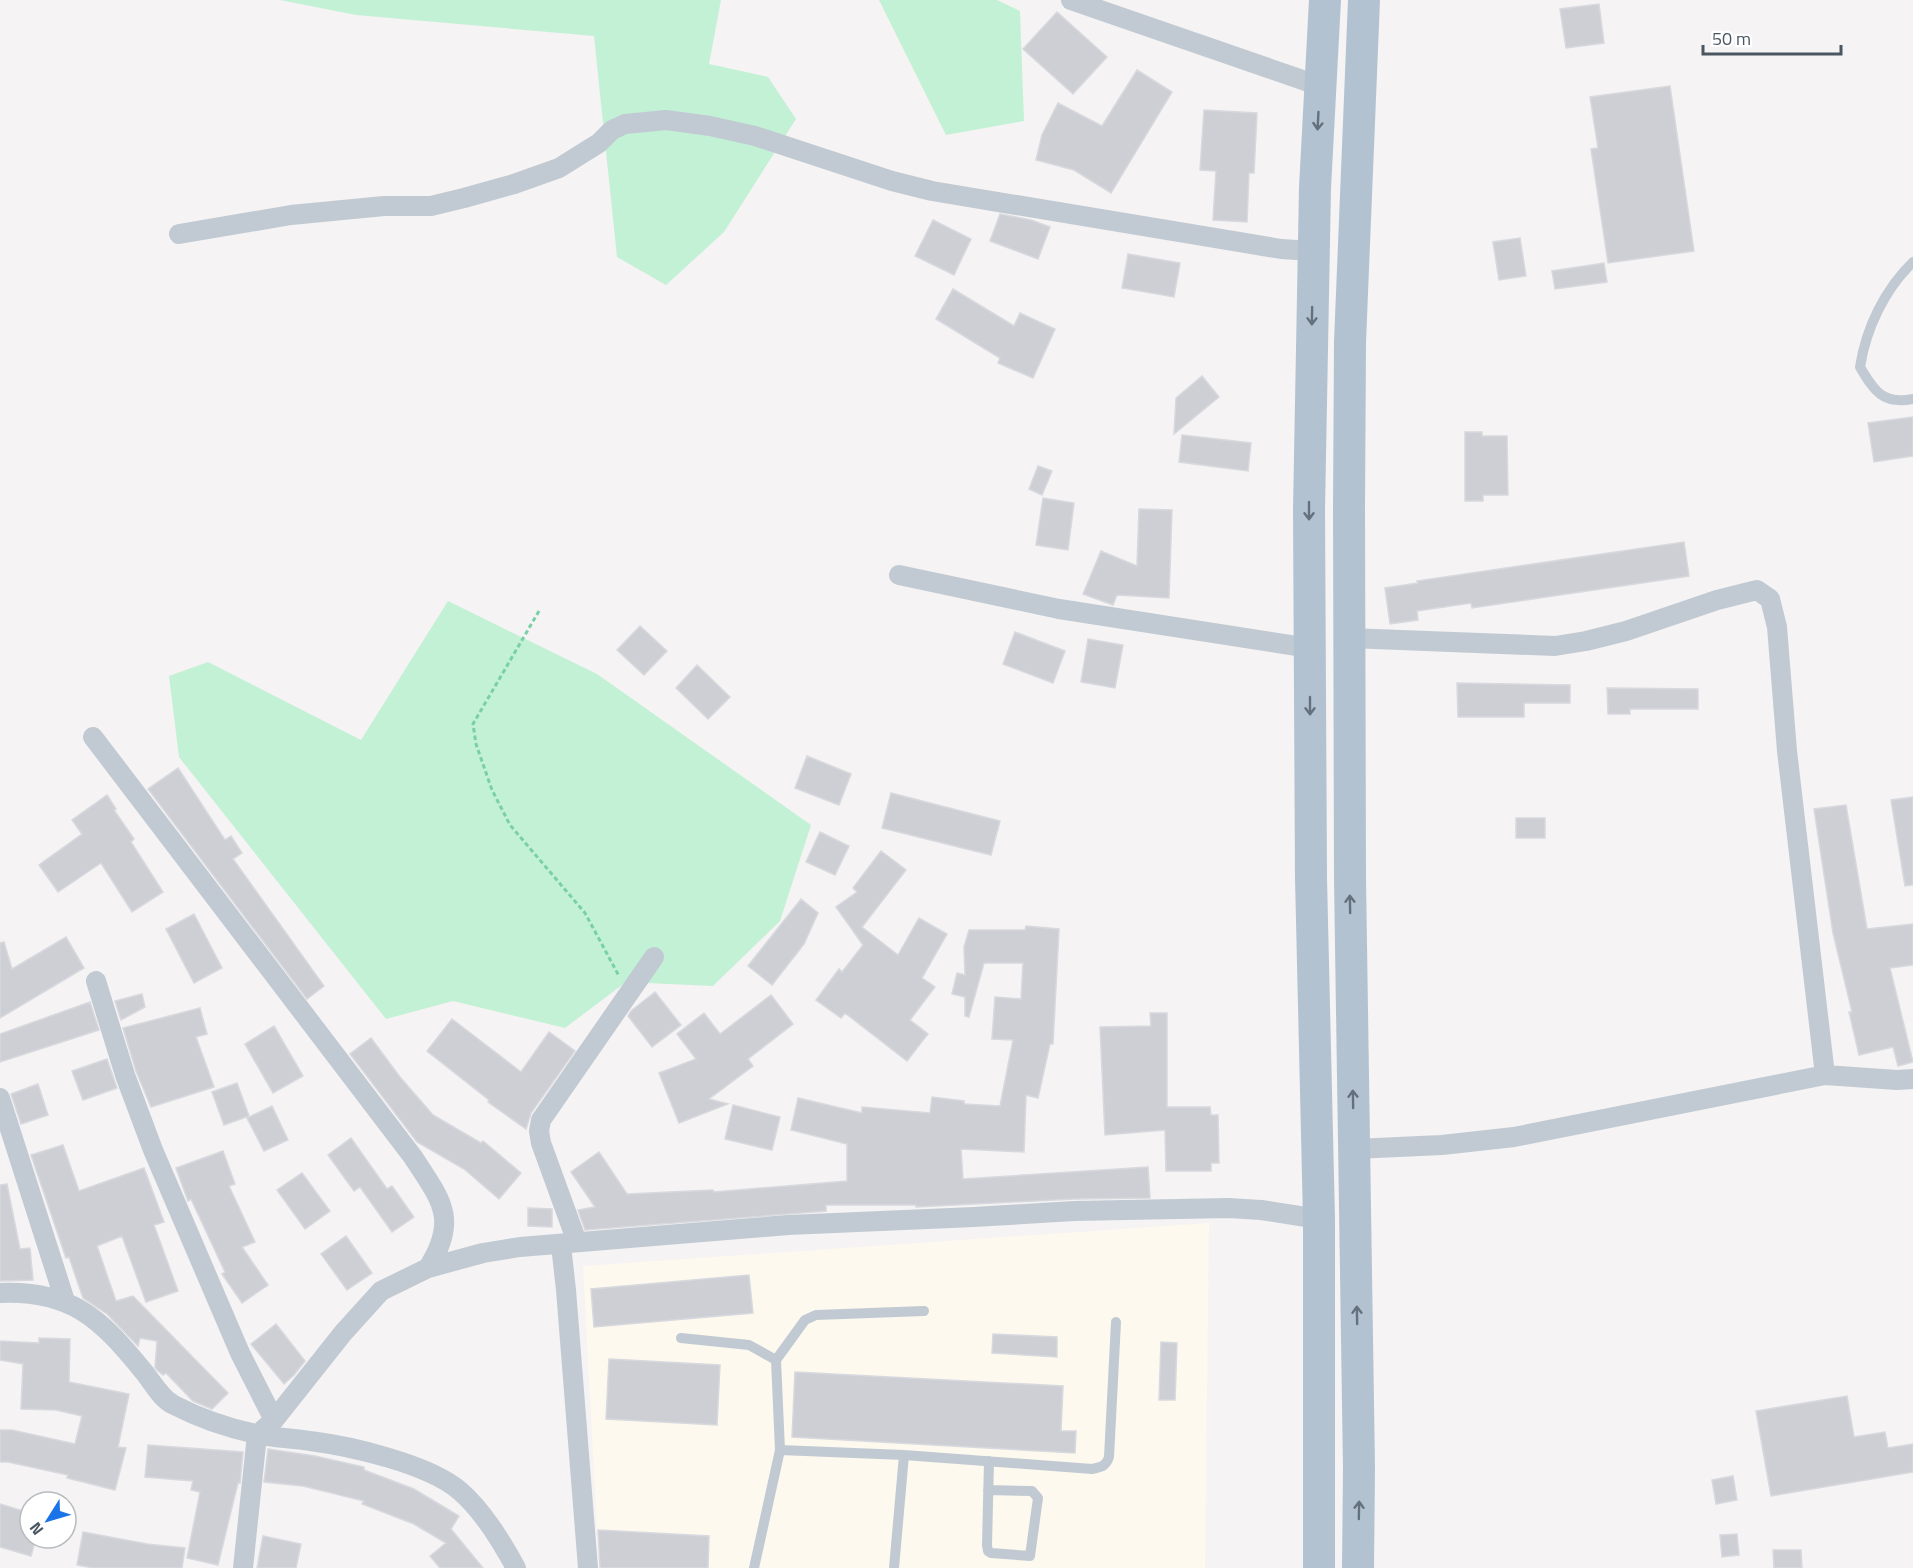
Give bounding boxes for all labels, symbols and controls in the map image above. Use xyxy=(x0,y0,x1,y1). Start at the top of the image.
scale bar xyxy=(1703,18,1841,56)
text: 50 m xyxy=(1712,25,1751,52)
one-way arrow xyxy=(1313,111,1324,131)
one-way arrow xyxy=(1306,306,1318,326)
one-way arrow xyxy=(1303,501,1315,521)
one-way arrow xyxy=(1304,696,1316,716)
one-way arrow xyxy=(1344,894,1356,914)
one-way arrow xyxy=(1347,1089,1359,1109)
one-way arrow xyxy=(1352,1305,1363,1325)
north arrow xyxy=(18,1490,78,1550)
one-way arrow xyxy=(1353,1500,1364,1520)
text: N xyxy=(23,1517,49,1541)

